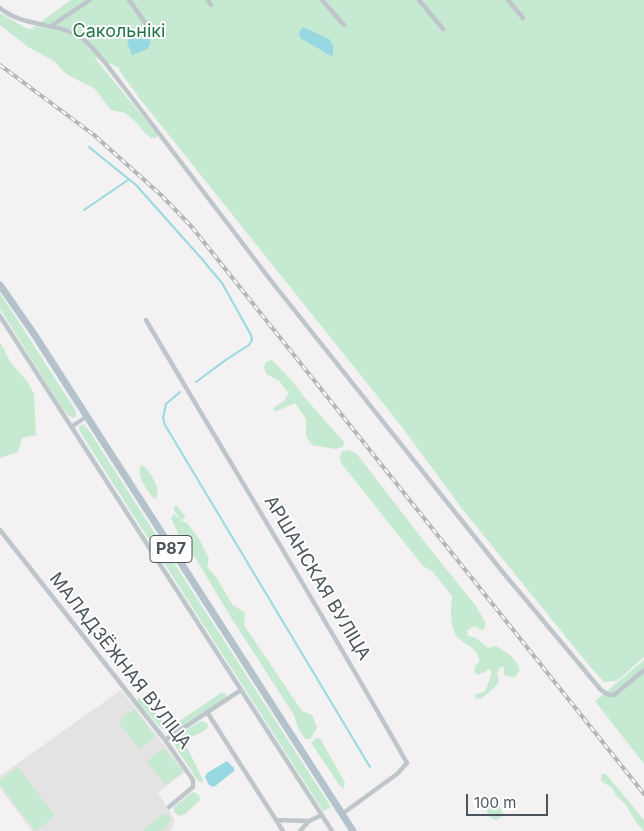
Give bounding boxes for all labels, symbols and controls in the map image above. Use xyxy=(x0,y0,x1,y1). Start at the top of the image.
park label: Сакольнікі xyxy=(73,21,165,43)
street label: АРШАНСКАЯ ВУЛІЦА xyxy=(259,492,375,664)
road number: Р87 xyxy=(150,536,192,562)
street label: МАЛАДЗЁЖНАЯ ВУЛІЦА xyxy=(44,569,196,753)
scale bar xyxy=(469,784,552,816)
text: 100 m xyxy=(474,793,516,812)

